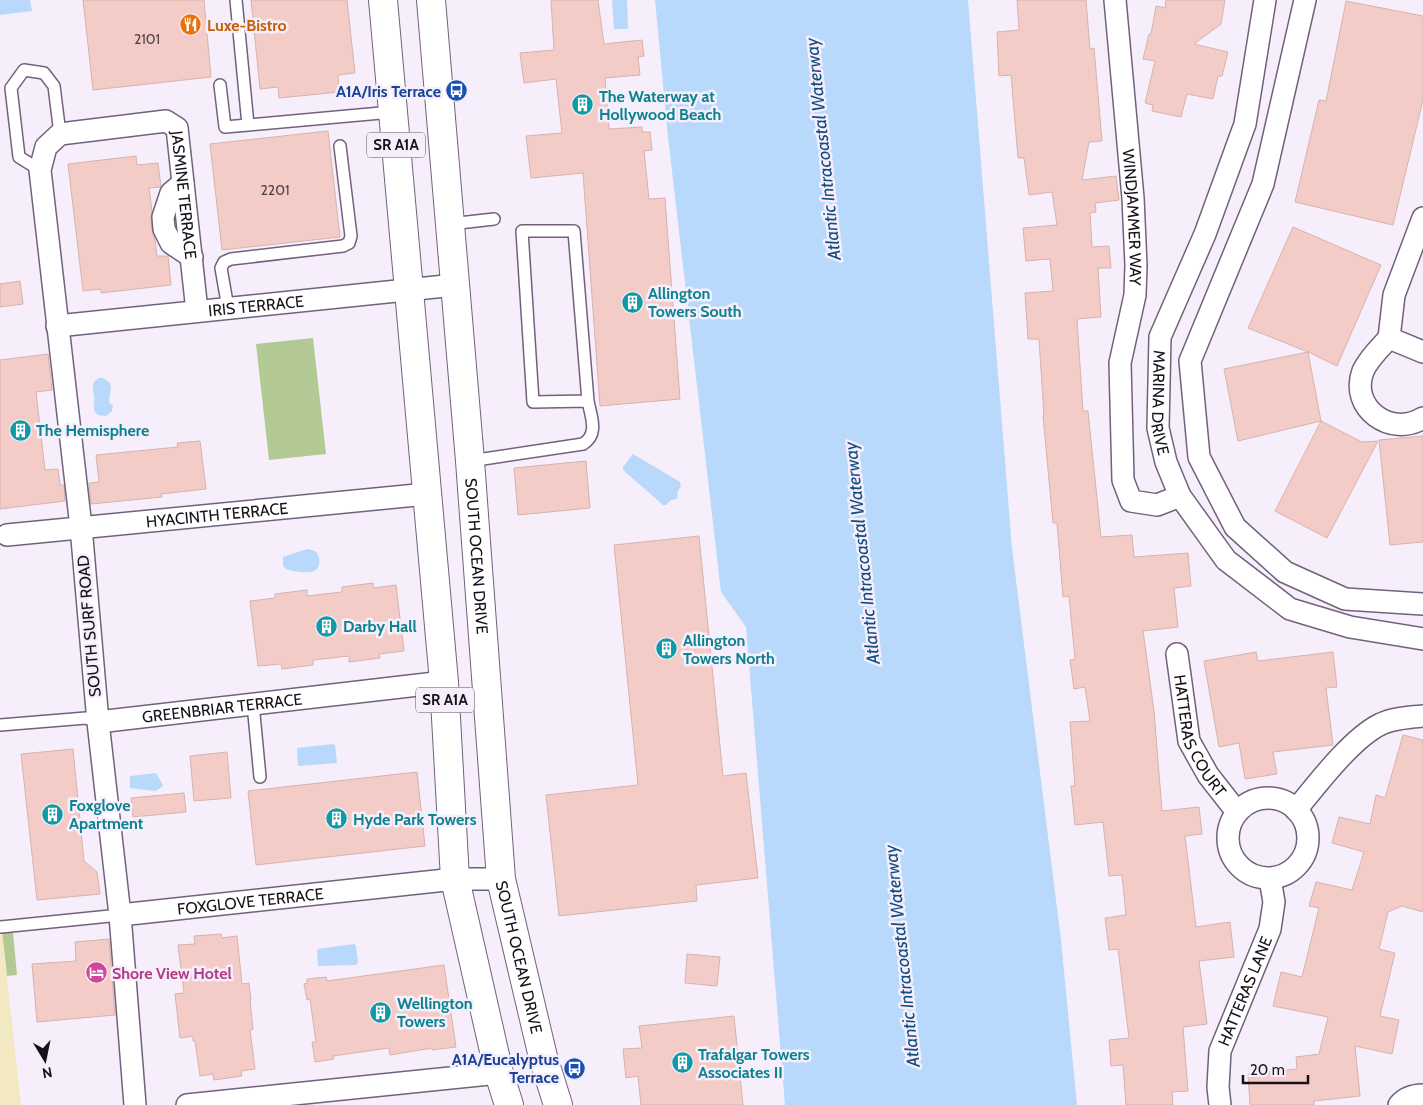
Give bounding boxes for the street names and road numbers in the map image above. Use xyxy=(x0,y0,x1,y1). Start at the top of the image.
street label: JASMINE TERRACE xyxy=(168,129,201,260)
road number: SR A1A xyxy=(367,132,425,158)
street label: WINDJAMMER WAY xyxy=(1119,148,1146,287)
street label: IRIS TERRACE xyxy=(207,291,305,320)
street label: MARINA DRIVE xyxy=(1148,350,1174,457)
street label: SOUTH OCEAN DRIVE xyxy=(462,477,492,635)
street label: HYACINTH TERRACE xyxy=(145,498,289,531)
street label: SOUTH SURF ROAD xyxy=(73,554,105,698)
street label: HATTERAS COURT xyxy=(1170,673,1231,800)
road number: SR A1A xyxy=(416,688,474,712)
street label: GREENBRIAR TERRACE xyxy=(141,689,303,726)
street label: SOUTH OCEAN DRIVE xyxy=(492,879,547,1036)
street label: FOXGLOVE TERRACE xyxy=(176,884,325,918)
street label: HATTERAS LANE xyxy=(1214,933,1276,1049)

